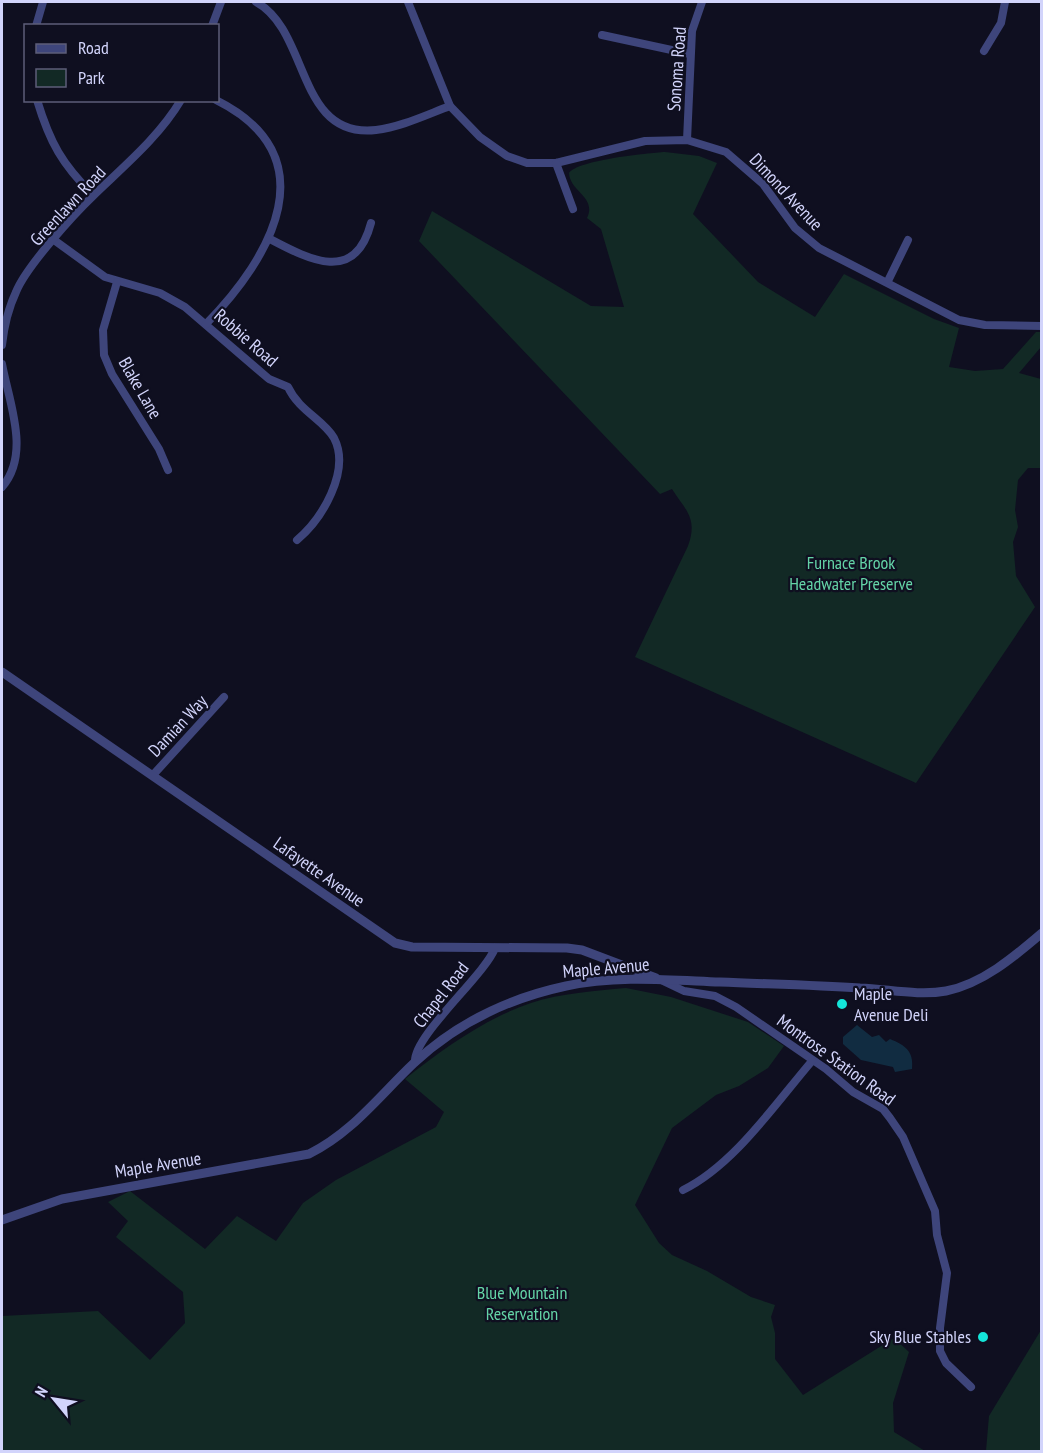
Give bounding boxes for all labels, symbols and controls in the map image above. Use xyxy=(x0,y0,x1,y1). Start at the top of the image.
legend xyxy=(24,24,219,102)
street label: Sonoma Road xyxy=(662,26,691,112)
text: Road xyxy=(78,36,109,59)
text: Park xyxy=(78,66,105,89)
street label: Dimond Avenue xyxy=(745,148,828,235)
street label: Greenlawn Road xyxy=(25,161,110,250)
street label: Robbie Road xyxy=(210,304,283,372)
street label: Blake Lane xyxy=(114,353,167,423)
park label: Furnace Brook Headwater Preserve xyxy=(789,551,913,595)
street label: Damian Way xyxy=(143,690,212,761)
street label: Lafayette Avenue xyxy=(269,832,370,912)
street label: Maple Avenue xyxy=(562,952,650,983)
street label: Chapel Road xyxy=(408,957,473,1032)
place label: Maple Avenue Deli xyxy=(854,982,928,1026)
marker: Maple Avenue Deli xyxy=(835,997,849,1011)
street label: Montrose Station Road xyxy=(772,1009,900,1110)
street label: Maple Avenue xyxy=(113,1146,203,1183)
park label: Blue Mountain Reservation xyxy=(477,1281,567,1325)
place label: Sky Blue Stables xyxy=(869,1325,971,1348)
marker: Sky Blue Stables xyxy=(976,1330,990,1344)
north arrow xyxy=(24,1369,84,1429)
text: N xyxy=(30,1383,52,1400)

